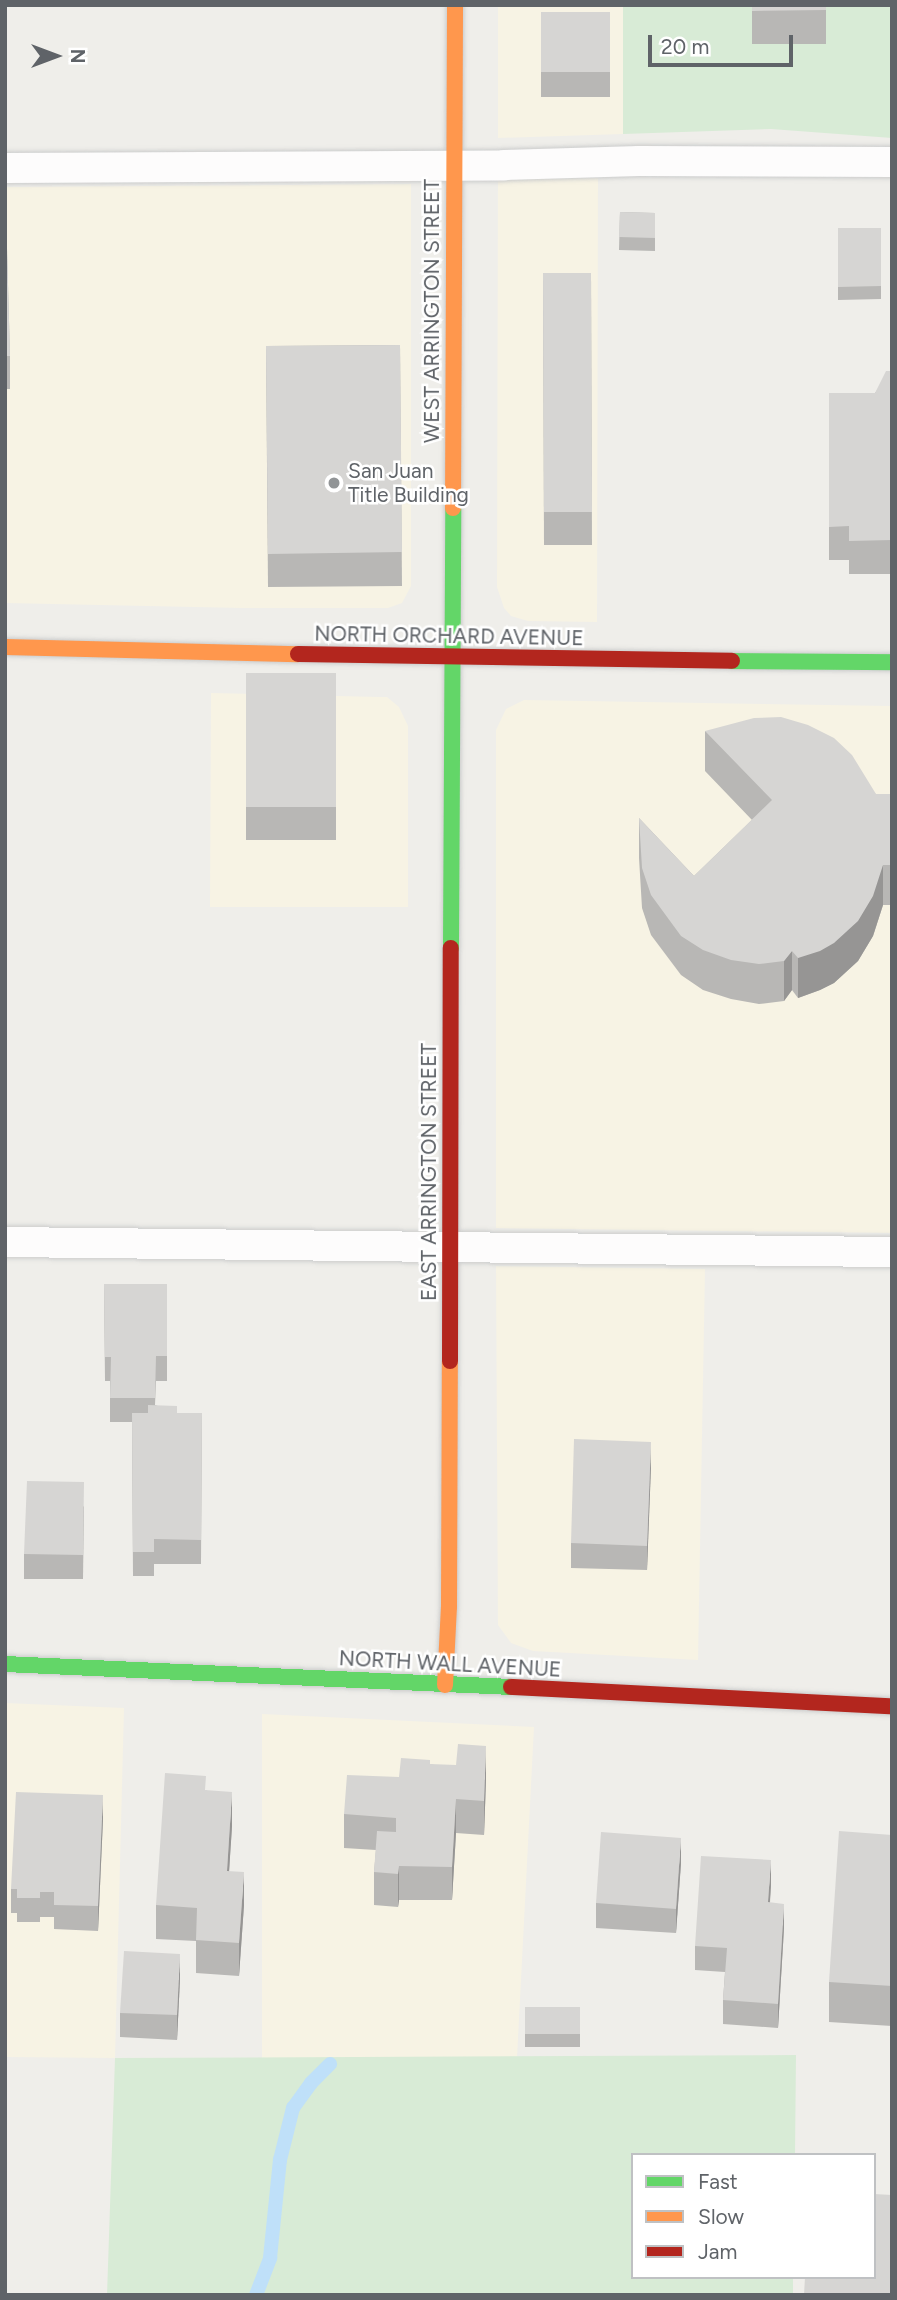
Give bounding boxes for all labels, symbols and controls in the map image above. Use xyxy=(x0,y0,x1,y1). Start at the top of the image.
north arrow xyxy=(21,21,91,91)
scale bar xyxy=(652,21,797,65)
text: 20 m xyxy=(661,34,709,59)
text: N xyxy=(66,49,89,63)
street label: WEST ARRINGTON STREET xyxy=(419,179,445,443)
place label: San Juan Title Building xyxy=(348,458,469,508)
marker: San Juan Title Building xyxy=(326,475,342,491)
street label: NORTH ORCHARD AVENUE xyxy=(314,621,584,651)
street label: EAST ARRINGTON STREET xyxy=(416,1043,442,1301)
street label: NORTH WALL AVENUE xyxy=(338,1646,562,1682)
legend xyxy=(631,2153,876,2279)
text: Fast xyxy=(698,2169,738,2194)
text: Slow xyxy=(698,2204,744,2229)
text: Jam xyxy=(698,2239,737,2264)

